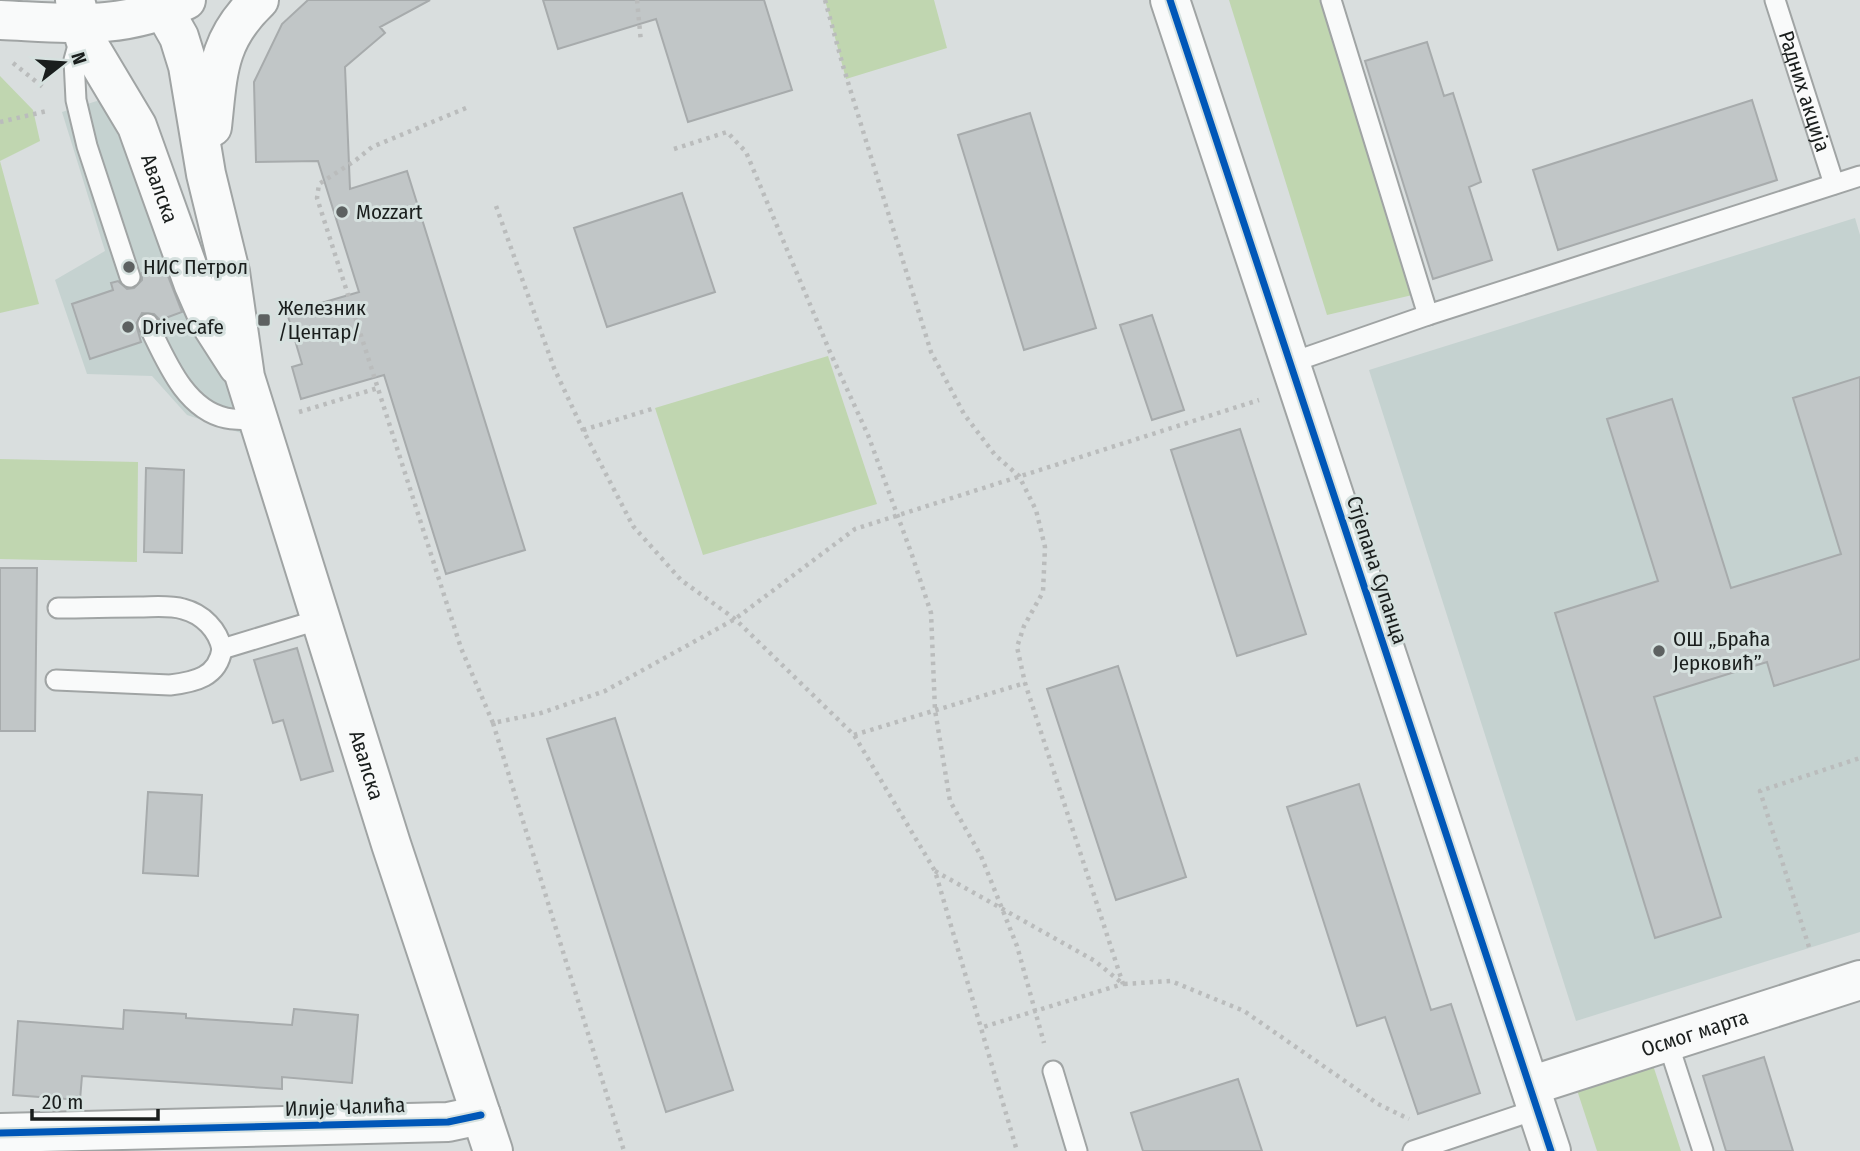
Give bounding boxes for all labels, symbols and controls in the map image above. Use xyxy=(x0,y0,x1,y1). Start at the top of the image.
north arrow xyxy=(28,28,98,98)
street label: Радних акција xyxy=(1773,28,1836,155)
text: N xyxy=(66,49,91,67)
street label: Авалска xyxy=(135,151,184,226)
place label: Mozzart xyxy=(356,199,423,225)
marker: Mozzart xyxy=(334,204,350,220)
place label: НИС Петрол xyxy=(143,254,248,280)
marker: НИС Петрол xyxy=(121,259,137,275)
place label: Железник /Центар/ xyxy=(278,295,366,345)
marker: Железник /Центар/ xyxy=(256,312,272,328)
place label: DriveCafe xyxy=(142,314,224,340)
marker: DriveCafe xyxy=(120,319,136,335)
street label: Стјепана Супанца xyxy=(1341,493,1413,647)
place label: ОШ „Браћа Јерковић” xyxy=(1673,626,1770,676)
marker: ОШ „Браћа Јерковић” xyxy=(1651,643,1667,659)
street label: Авалска xyxy=(343,727,389,803)
street label: Осмог марта xyxy=(1638,1004,1752,1062)
scale bar xyxy=(32,1078,158,1122)
text: 20 m xyxy=(42,1089,83,1115)
street label: Илије Чалића xyxy=(284,1092,406,1122)

